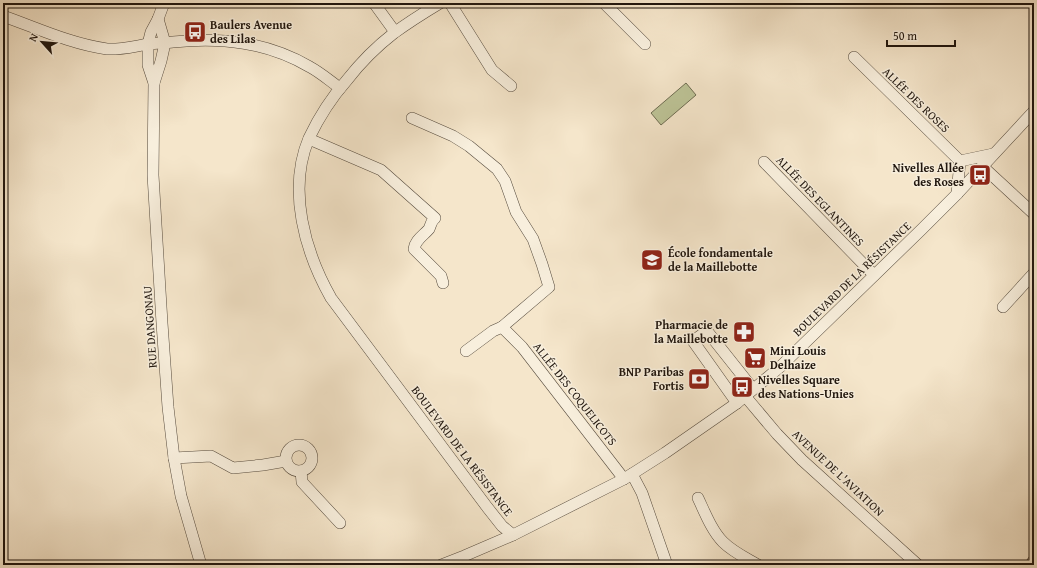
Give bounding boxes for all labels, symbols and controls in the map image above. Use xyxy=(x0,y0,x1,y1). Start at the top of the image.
place label: Baulers Avenue des Lilas xyxy=(210,16,292,47)
bus stop icon: Baulers Avenue des Lilas xyxy=(182,19,208,45)
north arrow xyxy=(22,22,62,62)
scale bar xyxy=(887,22,955,48)
text: 50 m xyxy=(893,27,917,44)
text: N xyxy=(24,30,42,44)
street label: ALLÉE DES ROSES xyxy=(879,63,954,136)
street label: ALLÉE DES EGLANTINES xyxy=(773,152,868,250)
place label: Nivelles Allée des Roses xyxy=(892,159,964,190)
bus stop icon: Nivelles Allée des Roses xyxy=(967,162,993,188)
street label: BOULEVARD DE LA RÉSISTANCE xyxy=(789,217,915,340)
place label: École fondamentale de la Maillebotte xyxy=(668,244,773,275)
school or university icon: École fondamentale de la Maillebotte xyxy=(639,247,665,273)
street label: RUE DANGONAU xyxy=(138,285,161,369)
place label: Pharmacie de la Maillebotte xyxy=(654,316,728,347)
pharmacy icon: Pharmacie de la Maillebotte xyxy=(731,319,757,345)
street label: ALLÉE DES COQUELICOTS xyxy=(530,339,621,449)
place label: Mini Louis Delhaize xyxy=(770,342,826,373)
supermarket icon: Mini Louis Delhaize xyxy=(742,345,768,371)
place label: BNP Paribas Fortis xyxy=(619,363,684,394)
bank icon: BNP Paribas Fortis xyxy=(686,366,712,392)
place label: Nivelles Square des Nations-Unies xyxy=(758,371,854,402)
bus stop icon: Nivelles Square des Nations-Unies xyxy=(729,374,755,400)
street label: BOULEVARD DE LA RÉSISTANCE xyxy=(408,382,517,519)
street label: AVENUE DE L'AVIATION xyxy=(789,426,888,520)

